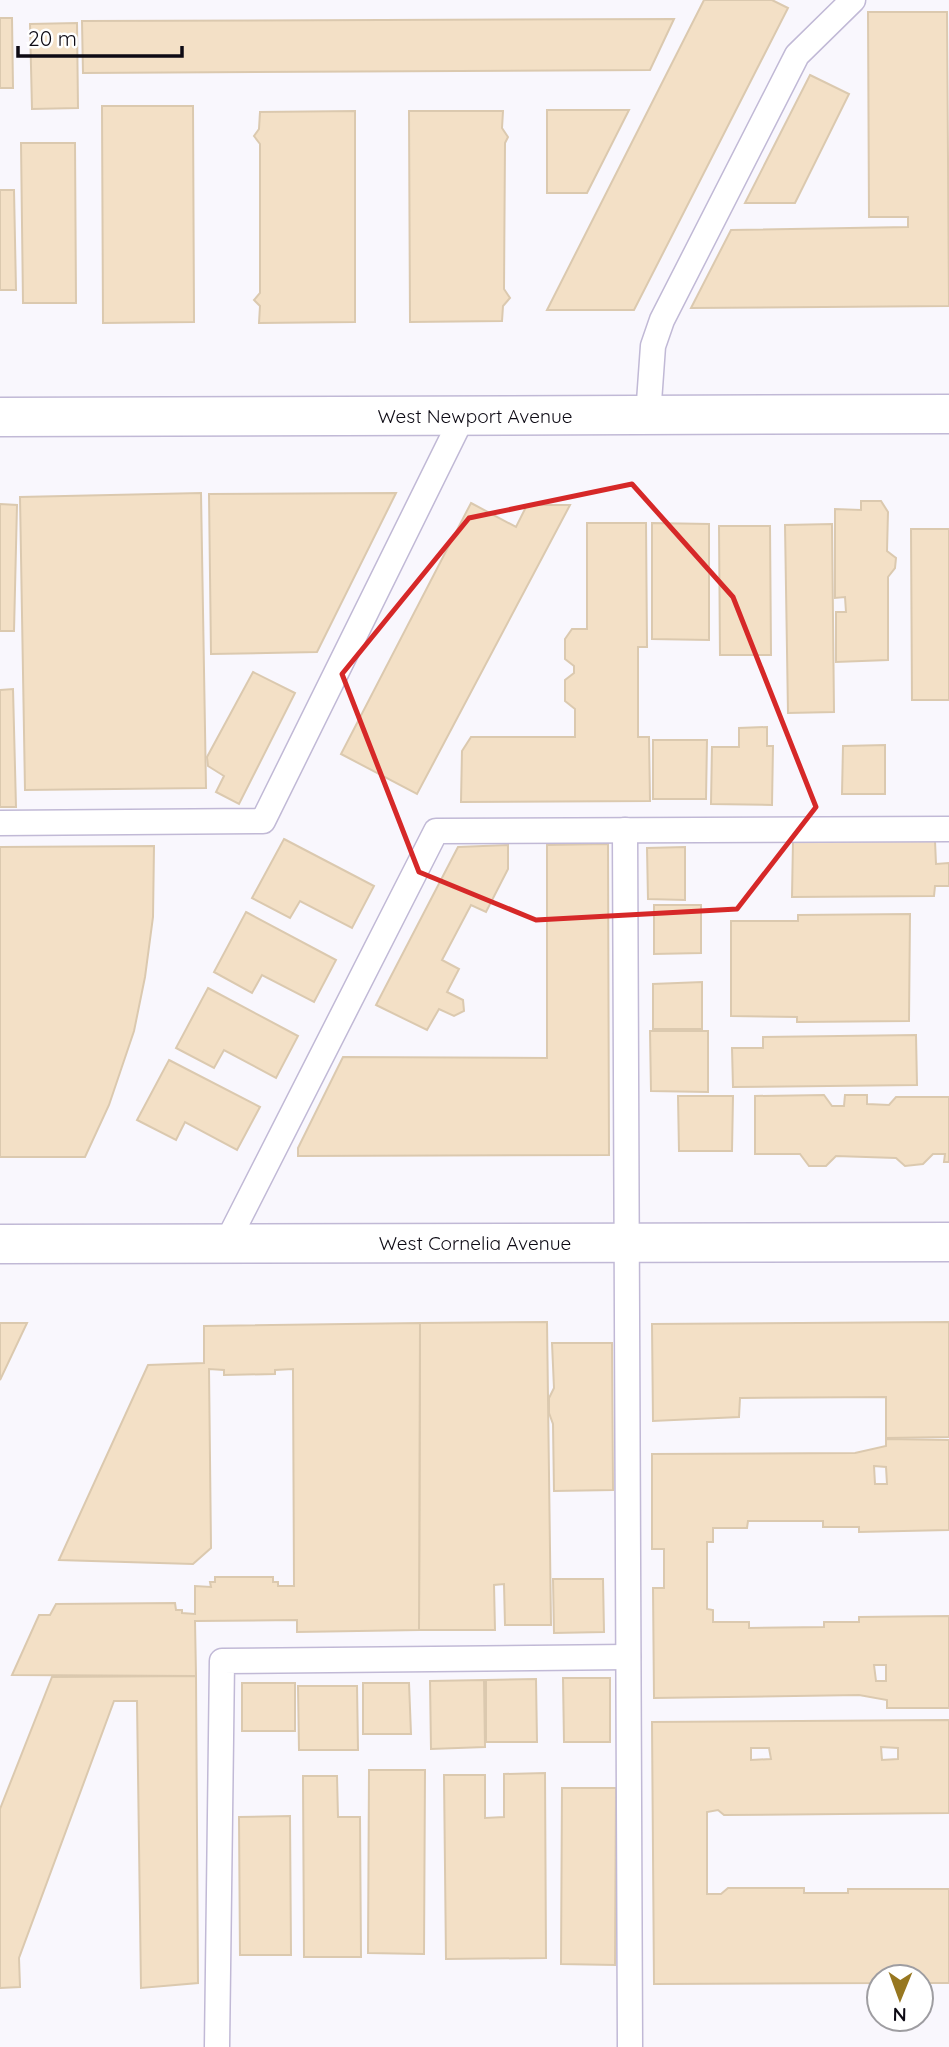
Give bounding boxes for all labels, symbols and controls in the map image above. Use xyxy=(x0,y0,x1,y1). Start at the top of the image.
scale bar xyxy=(18,14,182,58)
text: 20 m xyxy=(28,25,77,51)
street label: West Newport Avenue xyxy=(377,404,573,428)
street label: West Cornelia Avenue xyxy=(379,1231,571,1255)
north arrow xyxy=(865,1963,935,2033)
text: N xyxy=(893,2003,907,2027)

